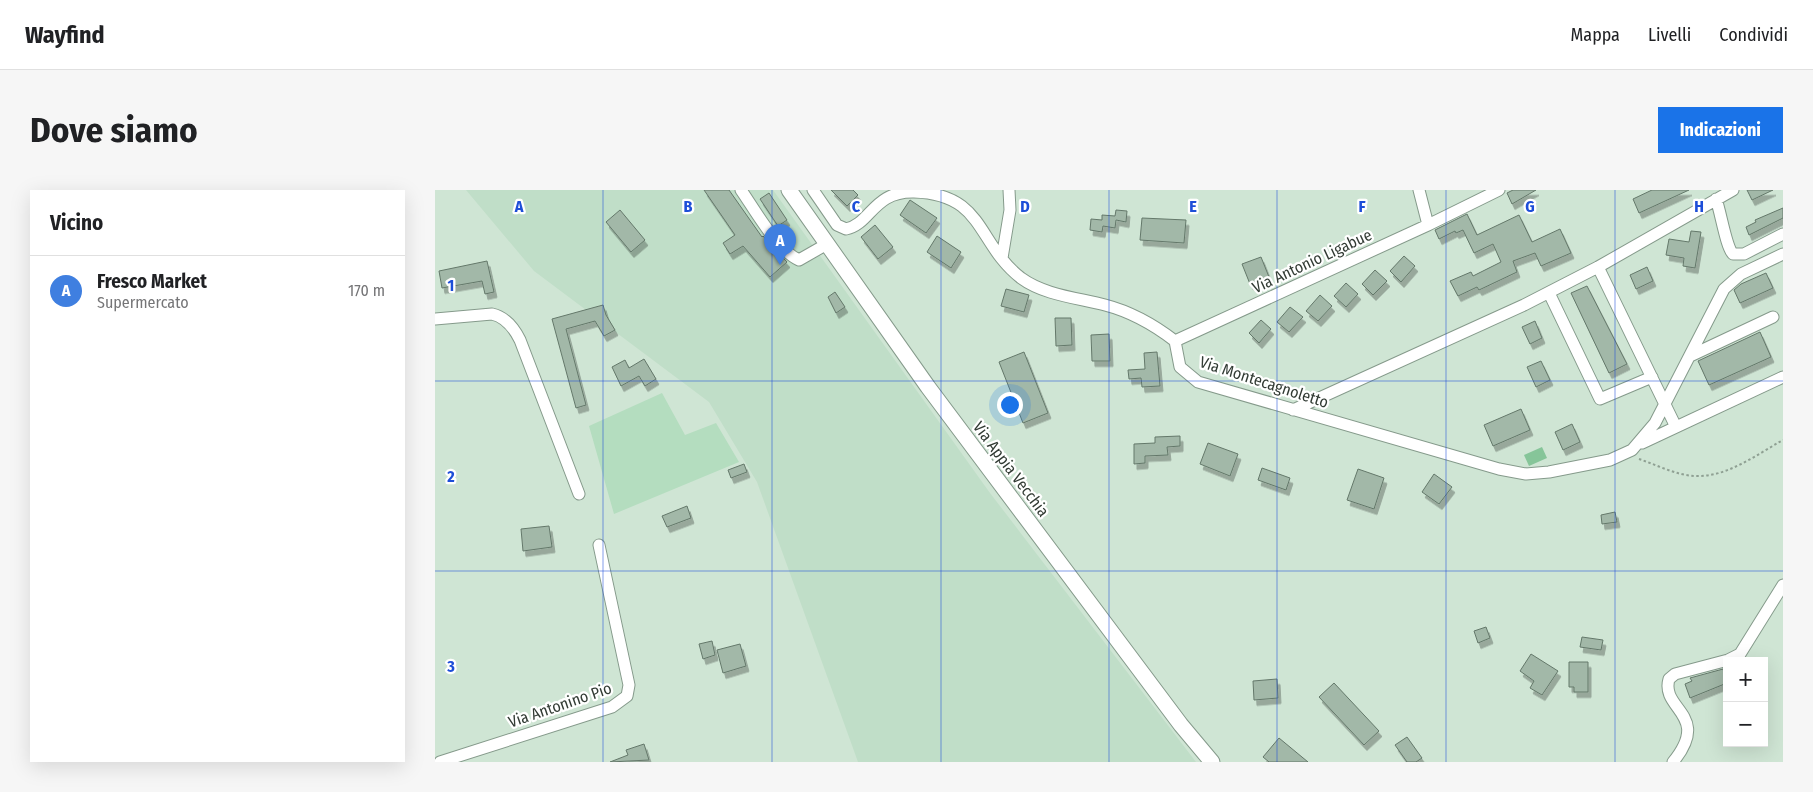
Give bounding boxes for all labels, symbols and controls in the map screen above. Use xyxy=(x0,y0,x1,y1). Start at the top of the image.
text: Wayfind xyxy=(25,21,105,49)
text: Mappa xyxy=(1571,24,1620,46)
text: Livelli xyxy=(1648,24,1691,46)
text: Condividi xyxy=(1719,24,1788,46)
button: Indicazioni xyxy=(1658,107,1783,153)
text: Dove siamo xyxy=(30,109,198,151)
text: A xyxy=(514,197,524,216)
text: B xyxy=(684,197,693,216)
text: C xyxy=(852,197,861,216)
text: D xyxy=(1020,197,1030,216)
text: E xyxy=(1189,197,1197,216)
text: F xyxy=(1358,197,1366,216)
text: G xyxy=(1525,197,1535,216)
text: H xyxy=(1694,197,1704,216)
text: Vicino xyxy=(50,210,103,236)
pin: A xyxy=(764,224,796,265)
street label: Via Antonio Ligabue xyxy=(1249,225,1375,297)
text: Fresco Market xyxy=(97,270,207,293)
text: 1 xyxy=(448,276,454,295)
text: A xyxy=(62,281,70,300)
text: 170 m xyxy=(348,281,385,300)
text: Supermercato xyxy=(97,293,189,312)
street label: Via Montecagnoletto xyxy=(1197,352,1331,412)
your location xyxy=(997,392,1023,418)
street label: Via Appia Vecchia xyxy=(969,418,1053,520)
text: 2 xyxy=(446,467,455,486)
text: 3 xyxy=(446,657,455,676)
map controls xyxy=(1723,657,1768,747)
button: + xyxy=(1723,657,1768,702)
street label: Via Antonino Pio xyxy=(506,678,614,732)
button: − xyxy=(1723,702,1768,747)

